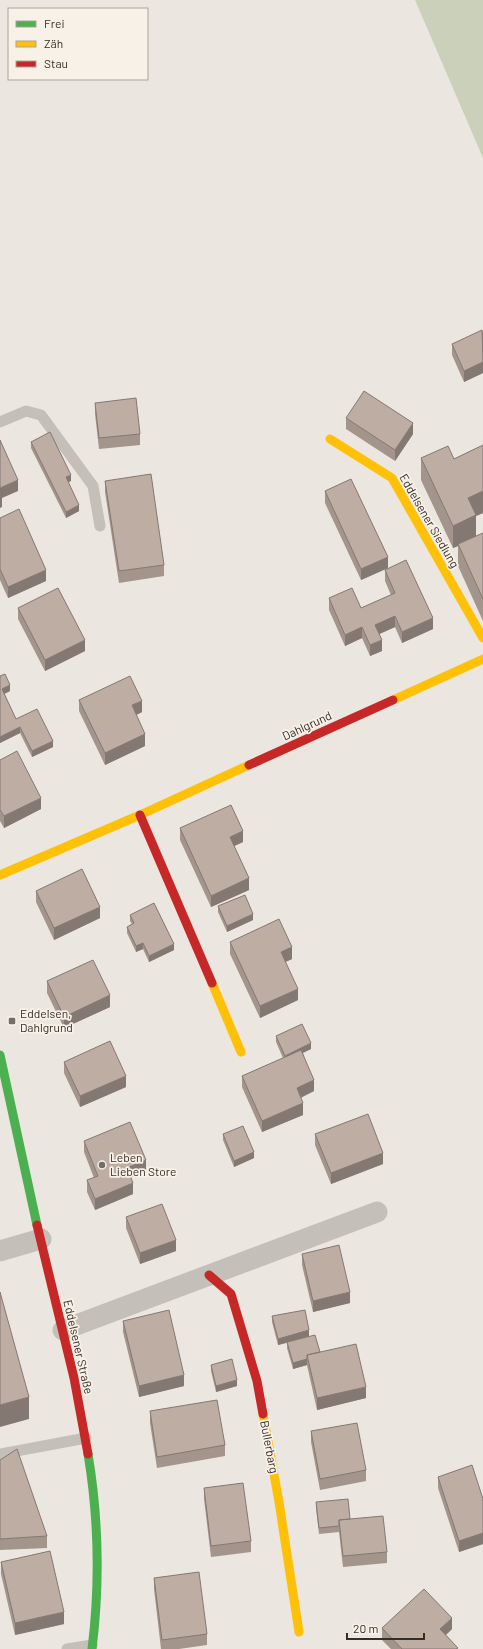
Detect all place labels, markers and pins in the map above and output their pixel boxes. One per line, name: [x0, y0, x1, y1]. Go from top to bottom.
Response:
place label: Eddelsen, Dahlgrund: [20, 1006, 73, 1034]
marker: Eddelsen, Dahlgrund: [7, 1016, 17, 1026]
place label: Leben Lieben Store: [110, 1150, 176, 1178]
marker: Leben Lieben Store: [97, 1160, 107, 1170]

